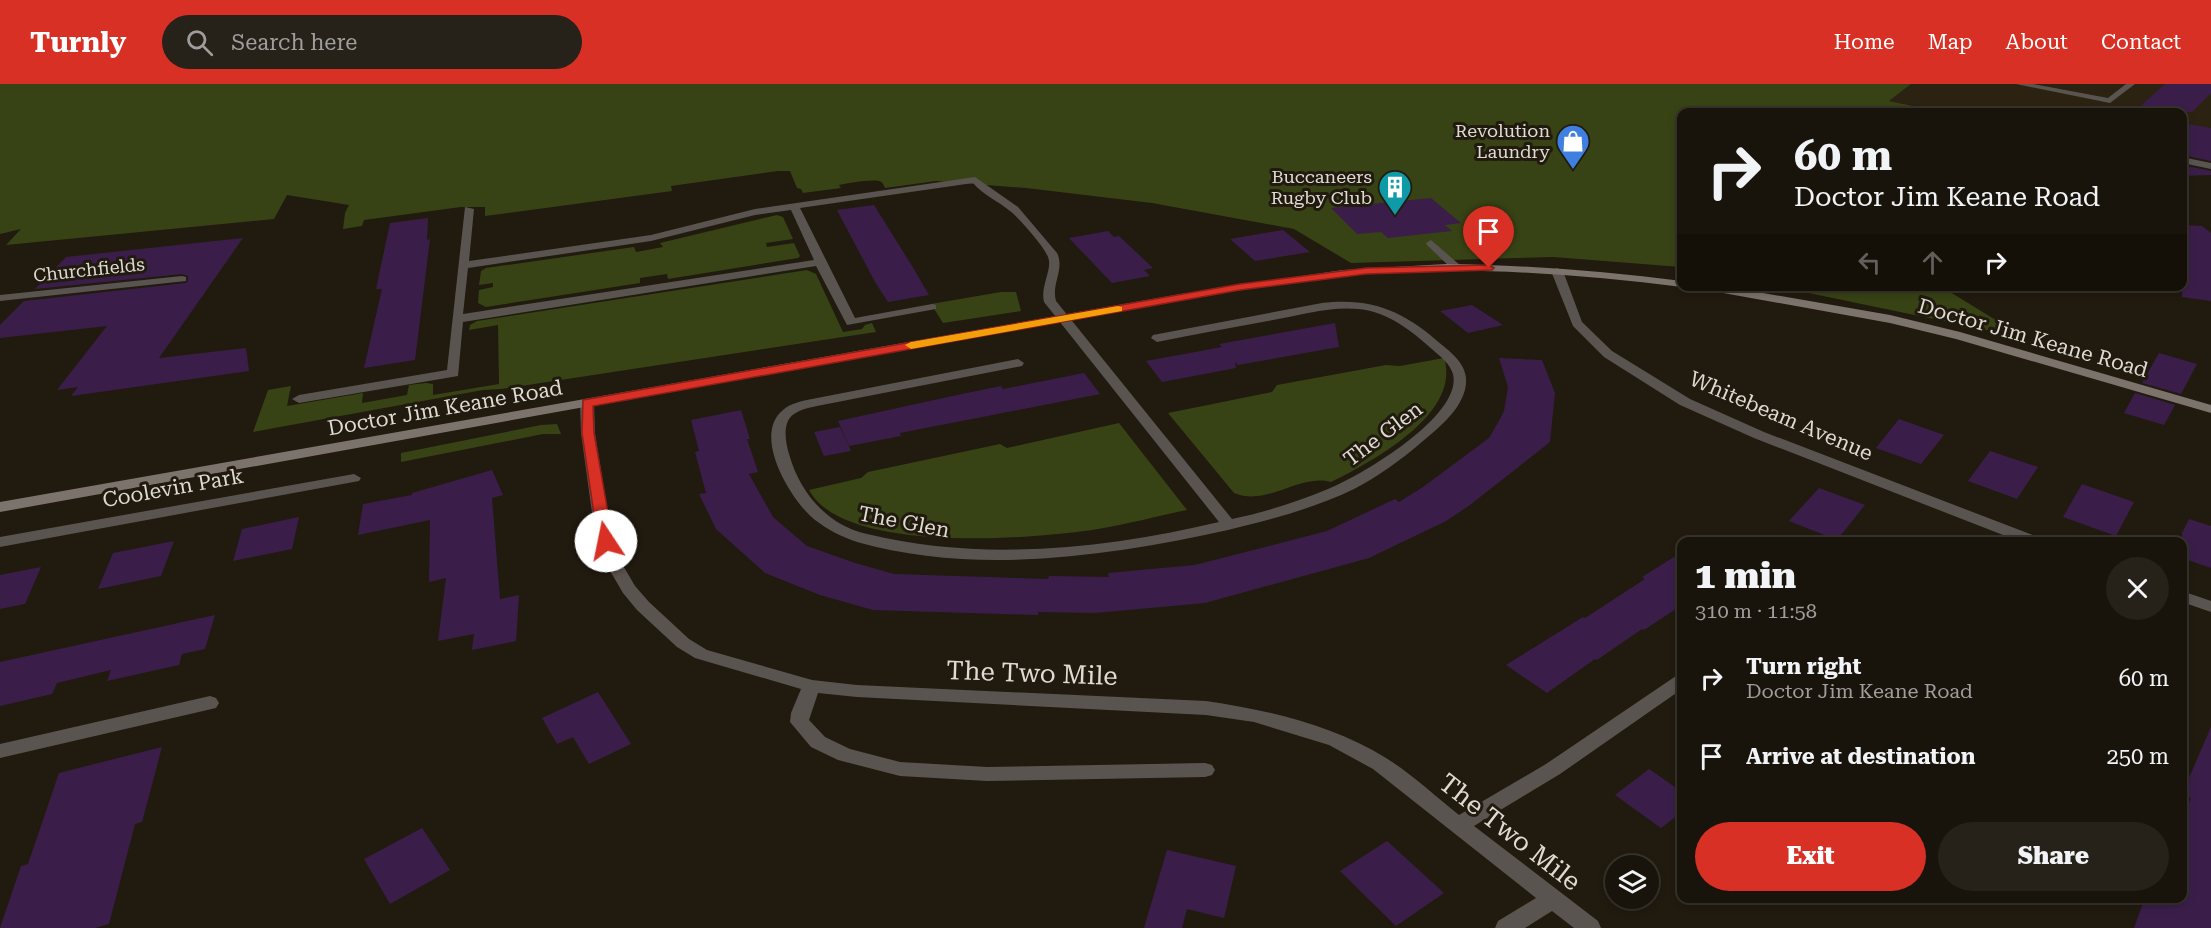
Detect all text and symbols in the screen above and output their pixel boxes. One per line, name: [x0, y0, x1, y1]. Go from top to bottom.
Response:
search box: [162, 15, 582, 69]
text: Turnly: [30, 26, 126, 59]
icon: search: [183, 26, 216, 59]
text: Search here: [231, 30, 357, 55]
text: Home: [1834, 30, 1895, 54]
text: Map: [1928, 30, 1973, 54]
text: About: [2006, 30, 2068, 54]
text: Contact: [2101, 30, 2181, 54]
place label: Revolution Laundry: [1455, 120, 1550, 162]
shop icon: Revolution Laundry: [1555, 123, 1591, 170]
text: 60 m: [1794, 131, 1892, 180]
icon: right: [1695, 132, 1773, 210]
place label: Buccaneers Rugby Club: [1271, 166, 1372, 208]
building icon: Buccaneers Rugby Club: [1377, 169, 1413, 216]
text: Doctor Jim Keane Road: [1794, 181, 2100, 213]
pin: [1463, 206, 1514, 268]
icon: arrive: [1472, 215, 1505, 248]
icon: left: [1853, 246, 1886, 279]
icon: ahead: [1916, 246, 1949, 279]
icon: right: [1979, 246, 2012, 279]
street label: Churchfields: [32, 253, 146, 286]
street label: Doctor Jim Keane Road: [1915, 294, 2151, 382]
street label: Whitebeam Avenue: [1686, 366, 1876, 466]
street label: Doctor Jim Keane Road: [326, 375, 565, 440]
street label: The Glen: [1339, 396, 1427, 471]
street label: Coolevin Park: [101, 464, 245, 512]
street label: The Glen: [856, 501, 952, 543]
position arrow: [574, 509, 638, 573]
text: 1 min: [1695, 555, 1796, 597]
button: close: [2106, 557, 2169, 620]
text: 310 m · 11:58: [1695, 599, 1817, 623]
text: Turn right: [1746, 654, 1861, 679]
street label: The Two Mile: [946, 655, 1118, 691]
icon: right: [1695, 662, 1728, 695]
text: 60 m: [2119, 666, 2169, 691]
text: Doctor Jim Keane Road: [1746, 679, 1973, 703]
icon: arrive: [1695, 740, 1728, 773]
text: Arrive at destination: [1746, 744, 1975, 769]
text: 250 m: [2106, 744, 2169, 769]
street label: The Two Mile: [1433, 767, 1587, 897]
button: Exit: [1695, 822, 1926, 891]
button: Share: [1938, 822, 2169, 891]
map controls: [1605, 855, 1659, 909]
button: layers: [1605, 855, 1659, 909]

